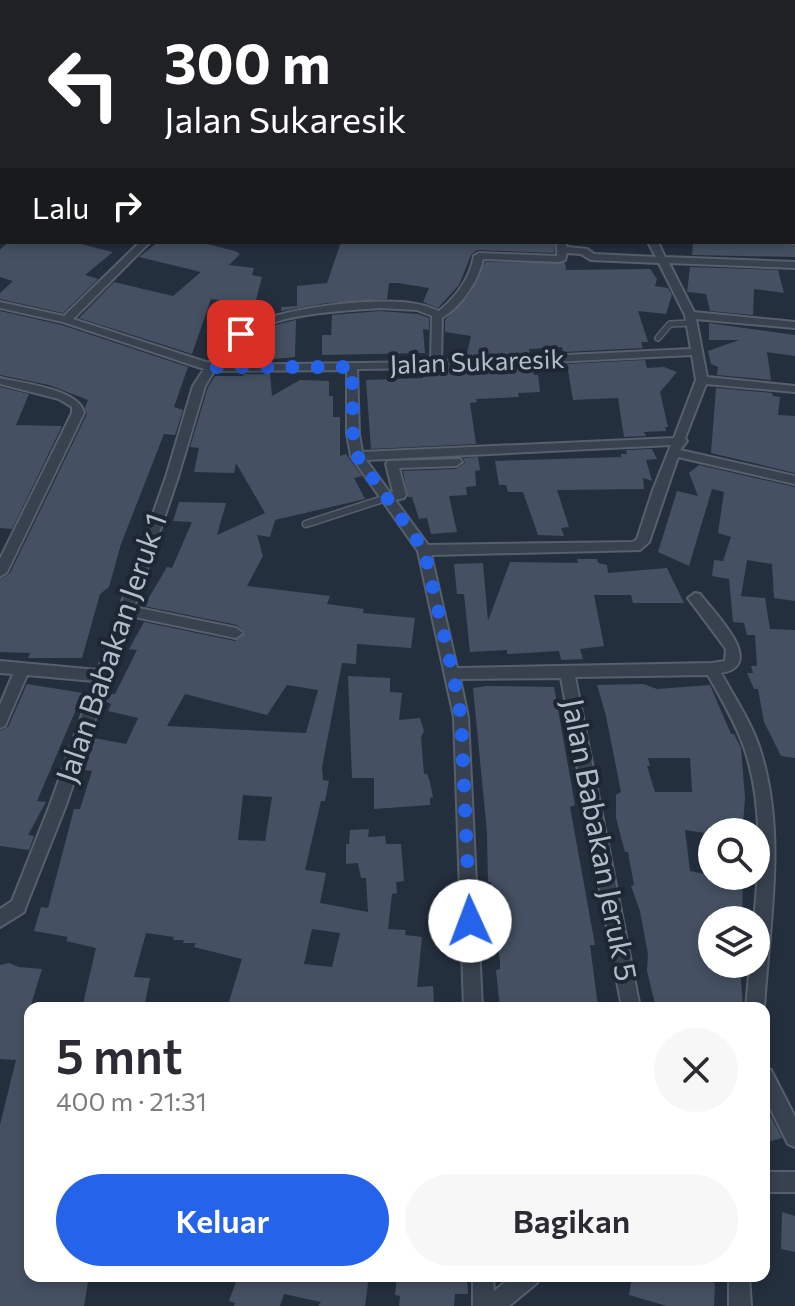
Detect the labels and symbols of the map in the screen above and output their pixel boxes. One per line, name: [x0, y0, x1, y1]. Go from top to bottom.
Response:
pin: [207, 300, 275, 368]
street label: Jalan Sukaresik: [389, 342, 565, 379]
street label: Jalan Babakan Jeruk 1: [46, 508, 173, 787]
street label: Jalan Babakan Jeruk 5: [556, 695, 647, 984]
position arrow: [428, 879, 512, 963]

